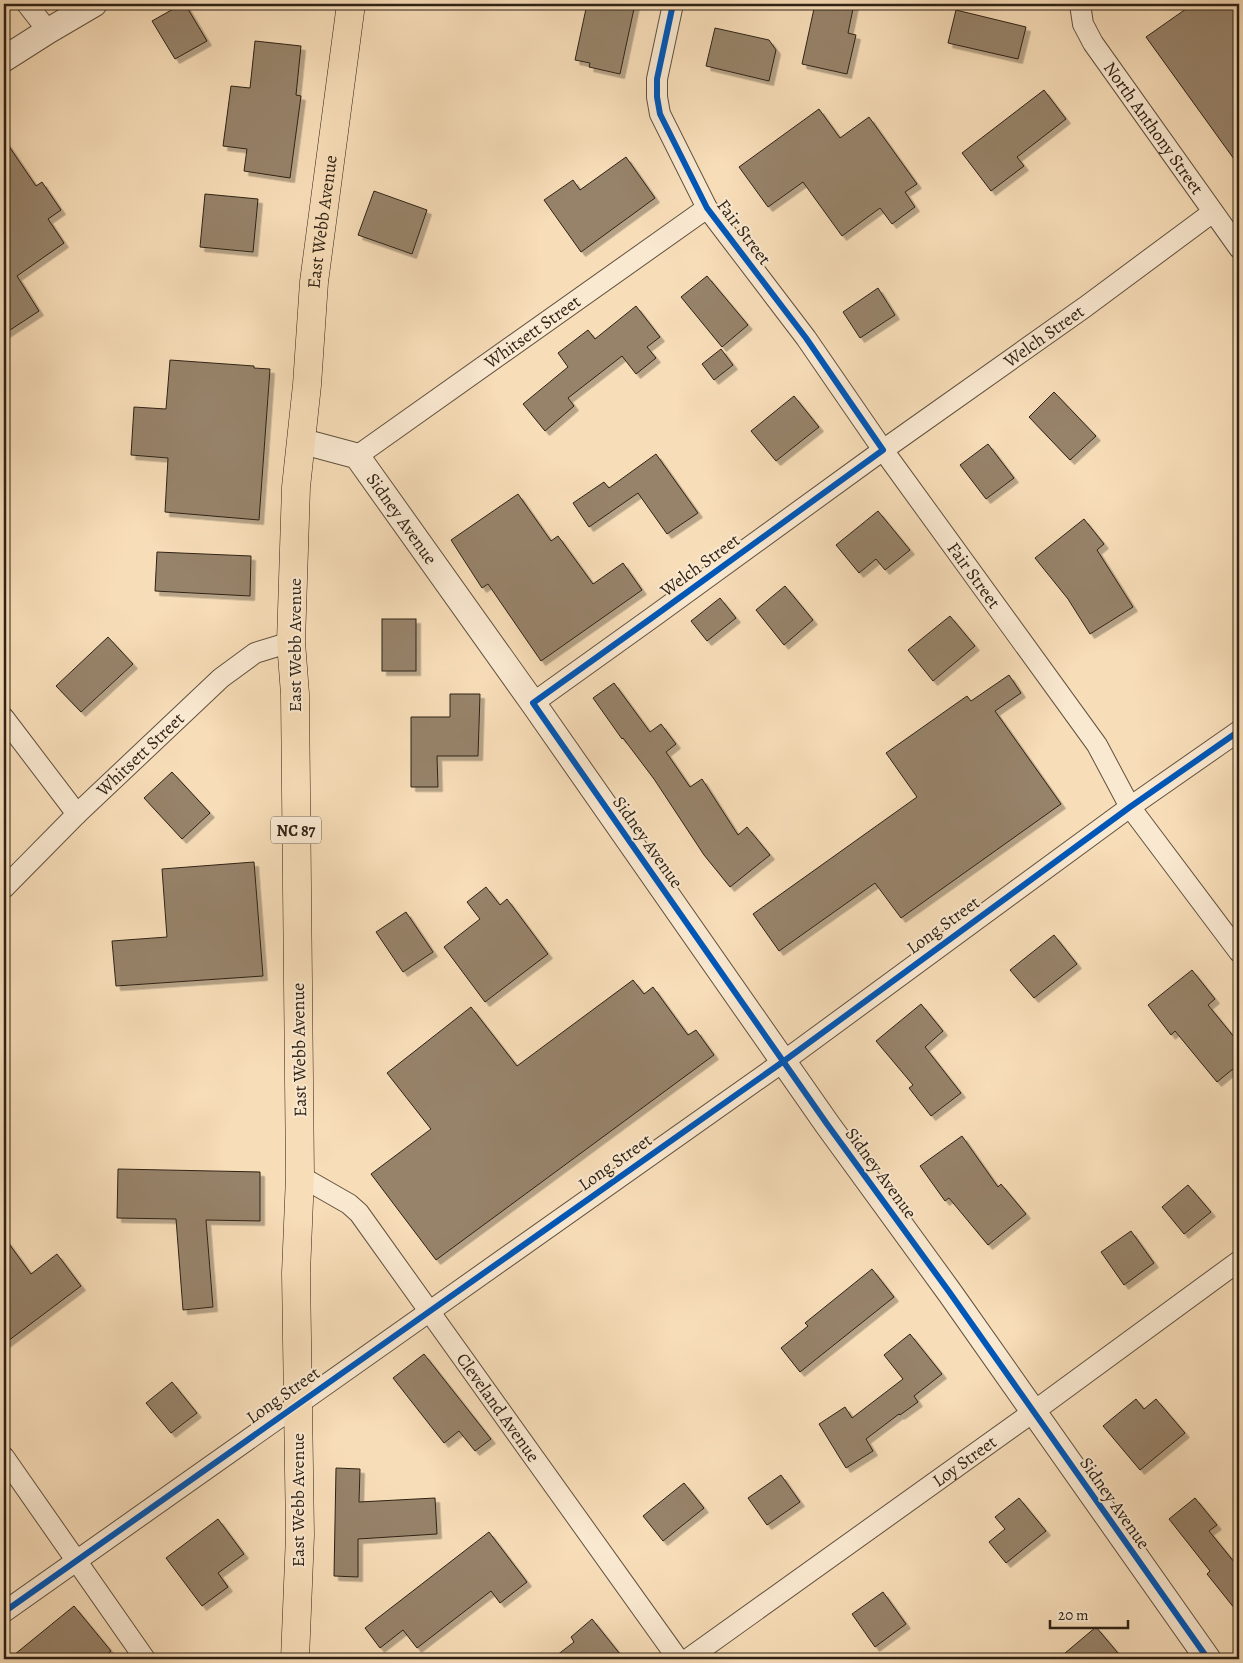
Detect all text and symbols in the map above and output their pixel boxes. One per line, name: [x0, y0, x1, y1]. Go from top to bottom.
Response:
street label: North Anthony Street: [1098, 57, 1209, 199]
street label: East Webb Avenue: [302, 154, 343, 289]
street label: Fair Street: [711, 194, 777, 270]
street label: Whitsett Street: [479, 289, 585, 375]
street label: Welch Street: [998, 299, 1089, 373]
street label: Sidney Avenue: [361, 468, 443, 569]
street label: Welch Street: [655, 528, 745, 603]
street label: Fair Street: [942, 537, 1006, 613]
street label: East Webb Avenue: [283, 578, 307, 712]
street label: Whitsett Street: [90, 707, 189, 802]
street label: Sidney Avenue: [607, 791, 689, 893]
road number: NC 87: [271, 816, 321, 844]
street label: Long Street: [902, 890, 984, 960]
street label: East Webb Avenue: [286, 983, 312, 1117]
street label: Sidney Avenue: [840, 1123, 922, 1223]
street label: Long Street: [573, 1128, 657, 1196]
street label: Cleveland Avenue: [451, 1348, 545, 1467]
street label: Long Street: [241, 1361, 325, 1429]
street label: Loy Street: [927, 1430, 1001, 1492]
street label: East Webb Avenue: [286, 1433, 310, 1567]
street label: Sidney Avenue: [1074, 1452, 1156, 1554]
scale bar: [1050, 1598, 1128, 1630]
text: 20 m: [1058, 1605, 1089, 1625]

